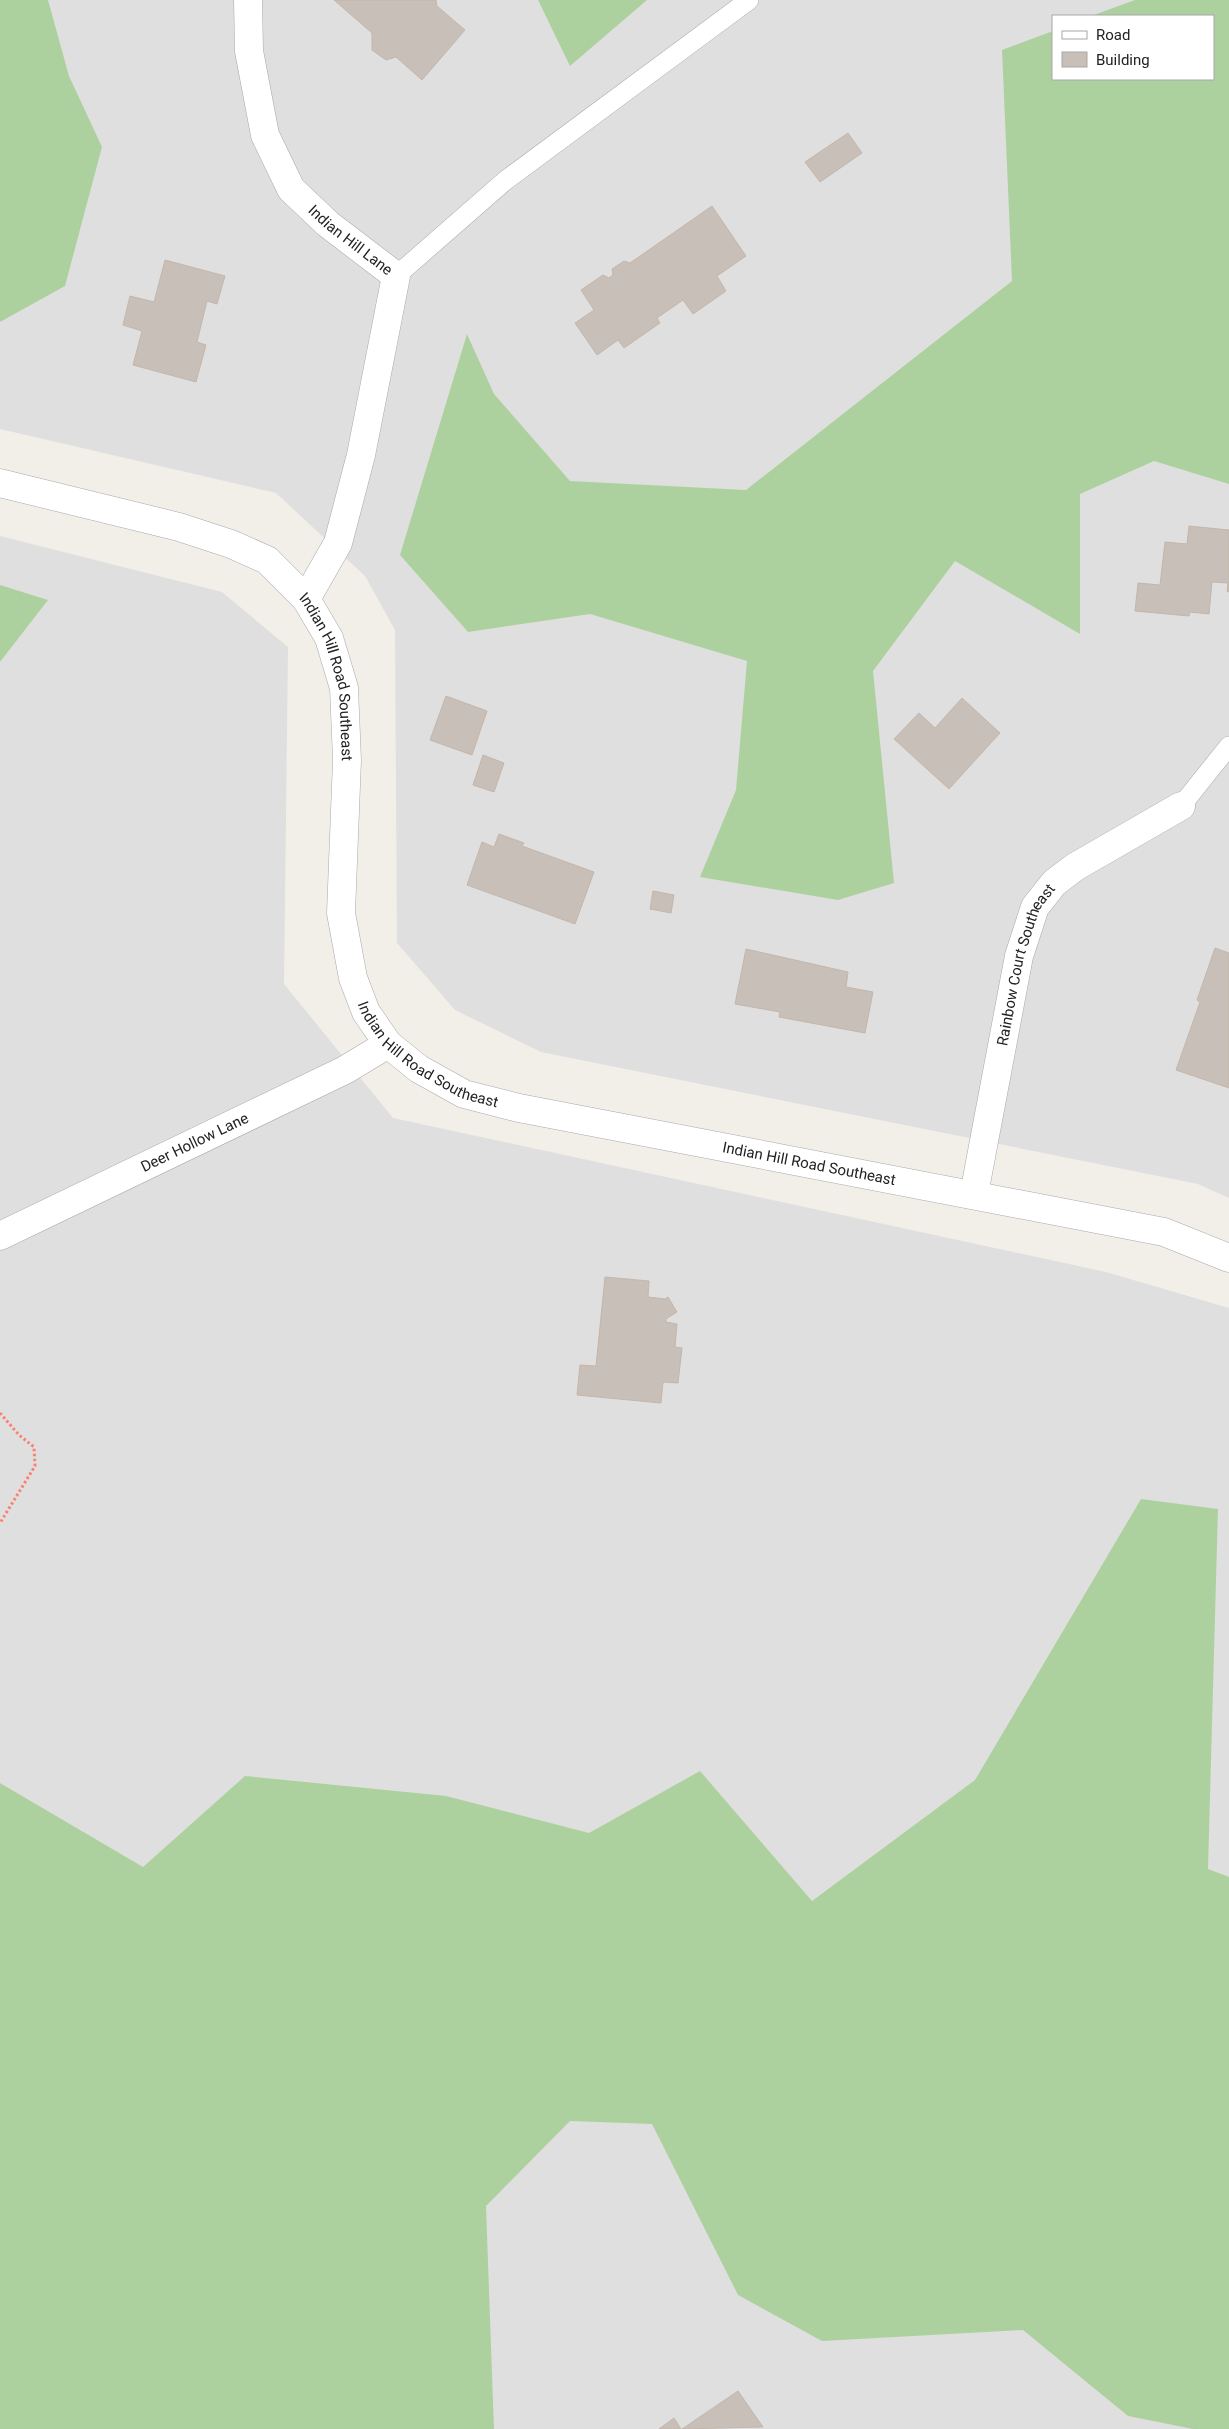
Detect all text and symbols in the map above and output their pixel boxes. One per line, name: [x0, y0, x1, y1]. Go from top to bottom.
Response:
legend: [1052, 15, 1214, 80]
text: Road: [1096, 26, 1130, 44]
text: Building: [1096, 51, 1150, 69]
street label: Indian Hill Lane: [305, 201, 396, 279]
street label: Indian Hill Road Southeast: [296, 589, 356, 761]
street label: Rainbow Court Southeast: [993, 880, 1059, 1047]
street label: Indian Hill Road Southeast: [354, 999, 500, 1111]
street label: Deer Hollow Lane: [138, 1109, 251, 1176]
street label: Indian Hill Road Southeast: [721, 1138, 897, 1189]

